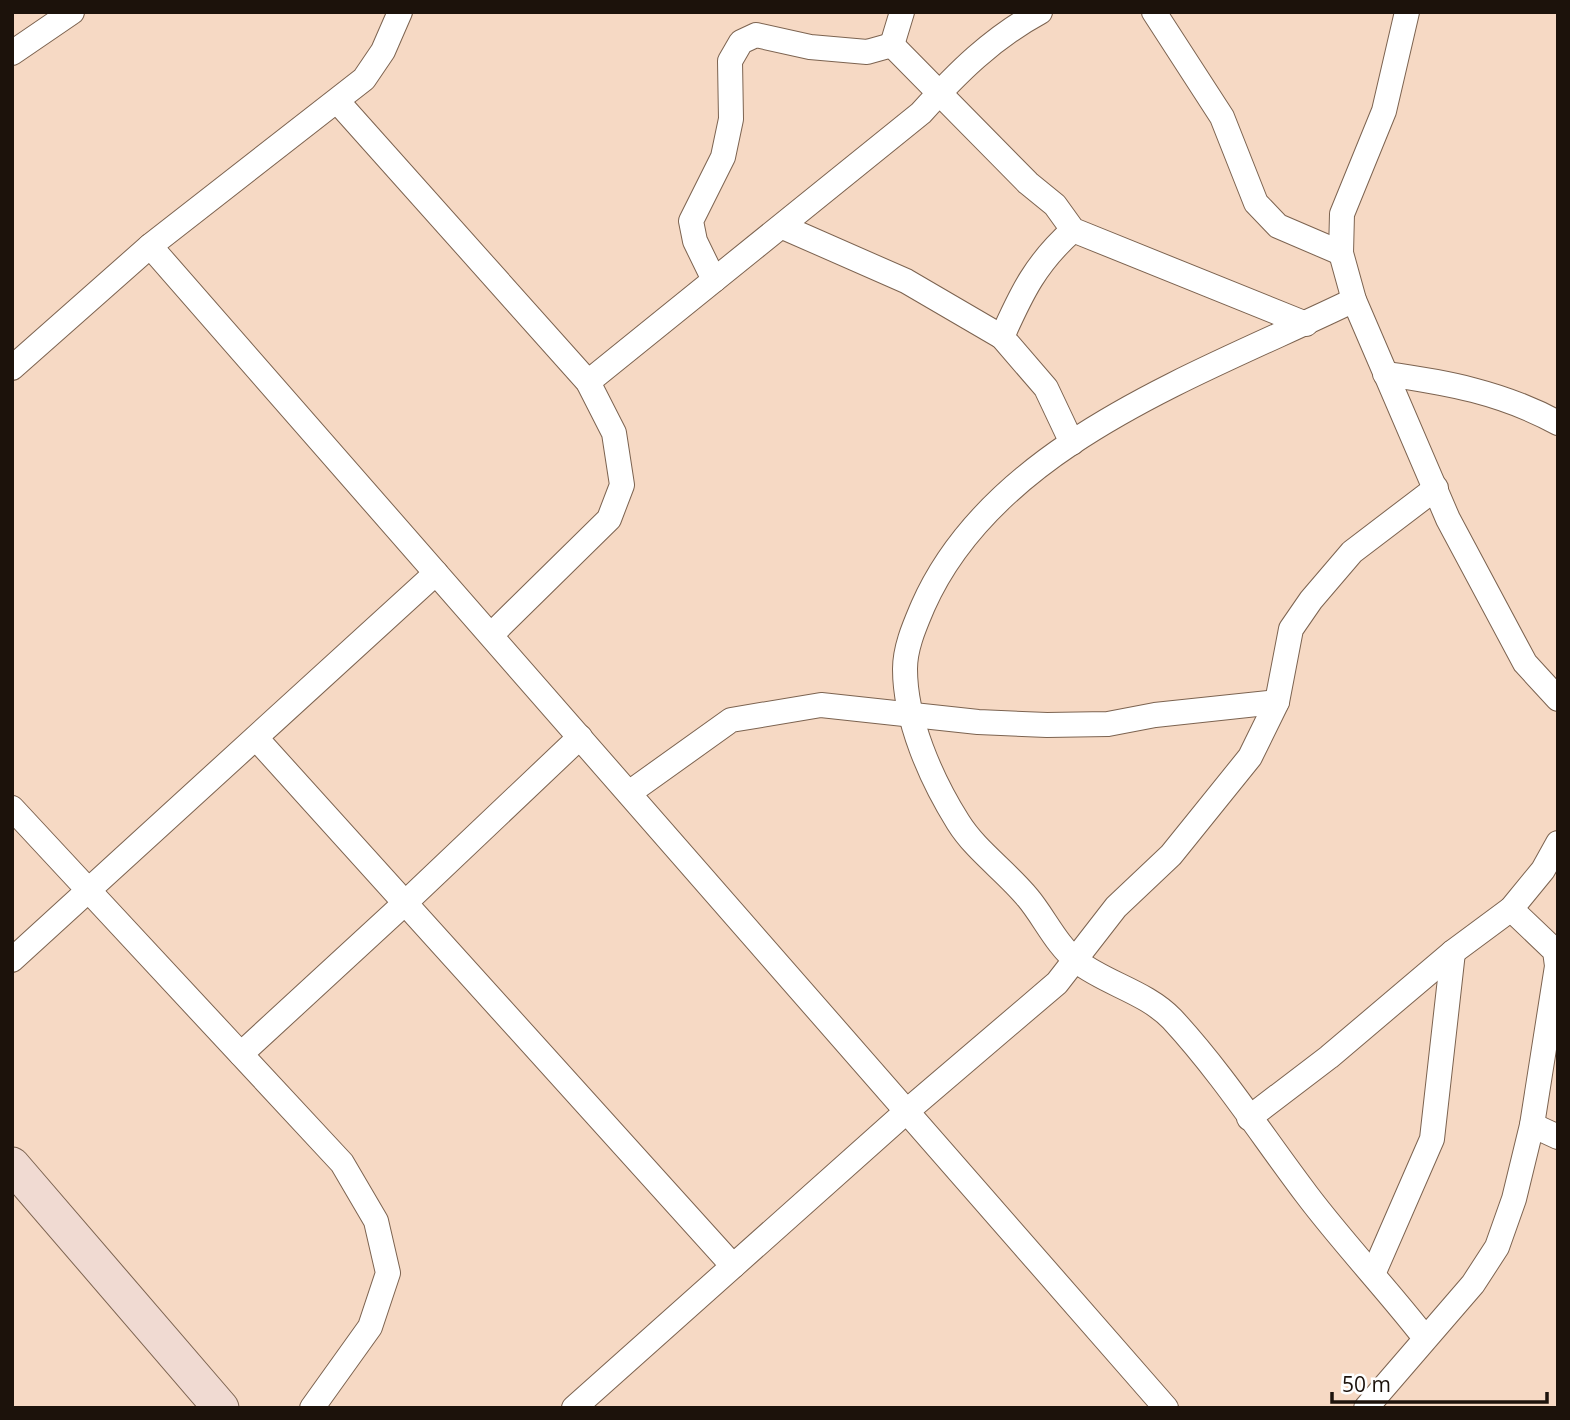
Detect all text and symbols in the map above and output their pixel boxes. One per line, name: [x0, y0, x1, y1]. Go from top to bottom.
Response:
scale bar: [1332, 1360, 1547, 1404]
text: 50 m: [1342, 1370, 1391, 1398]

